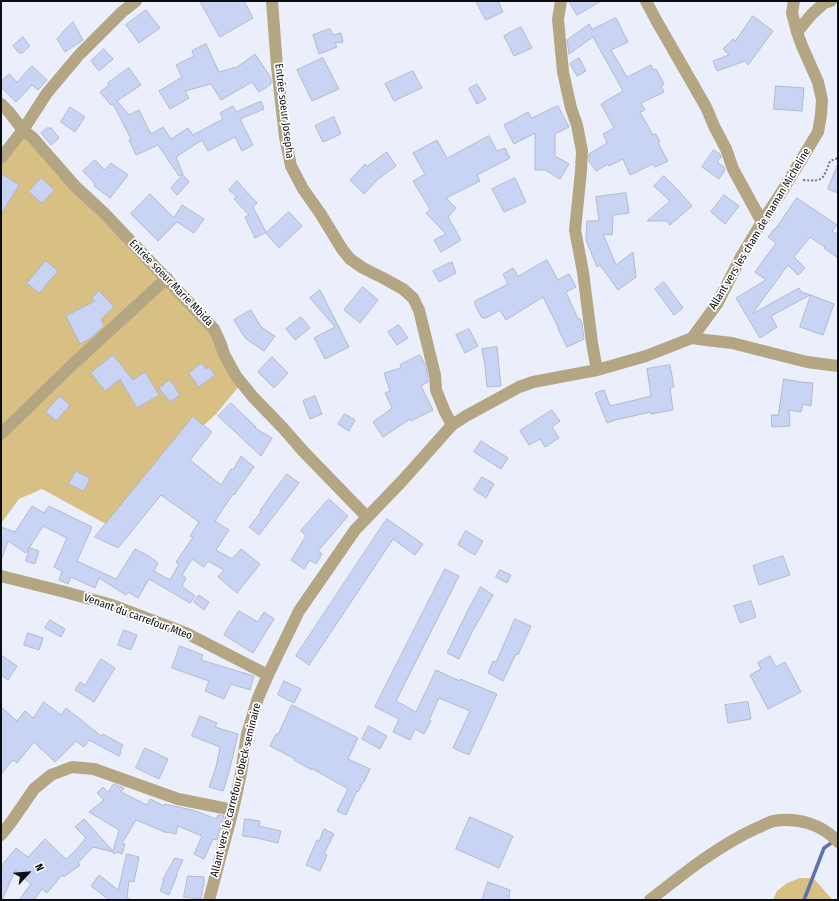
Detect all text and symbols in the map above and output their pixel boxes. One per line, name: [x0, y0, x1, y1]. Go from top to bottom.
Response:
street label: Entrée soeur Josepha: [272, 63, 296, 159]
street label: Allant vers les cham de maman Micheline: [706, 146, 814, 312]
street label: Entrée soeur Marie Mbida: [126, 237, 216, 329]
street label: Venant du carrefour Mteo: [82, 591, 194, 643]
street label: Allant vers le carrefour obeck seminaire: [208, 702, 264, 878]
north arrow: [8, 853, 48, 893]
text: N: [32, 862, 47, 873]

